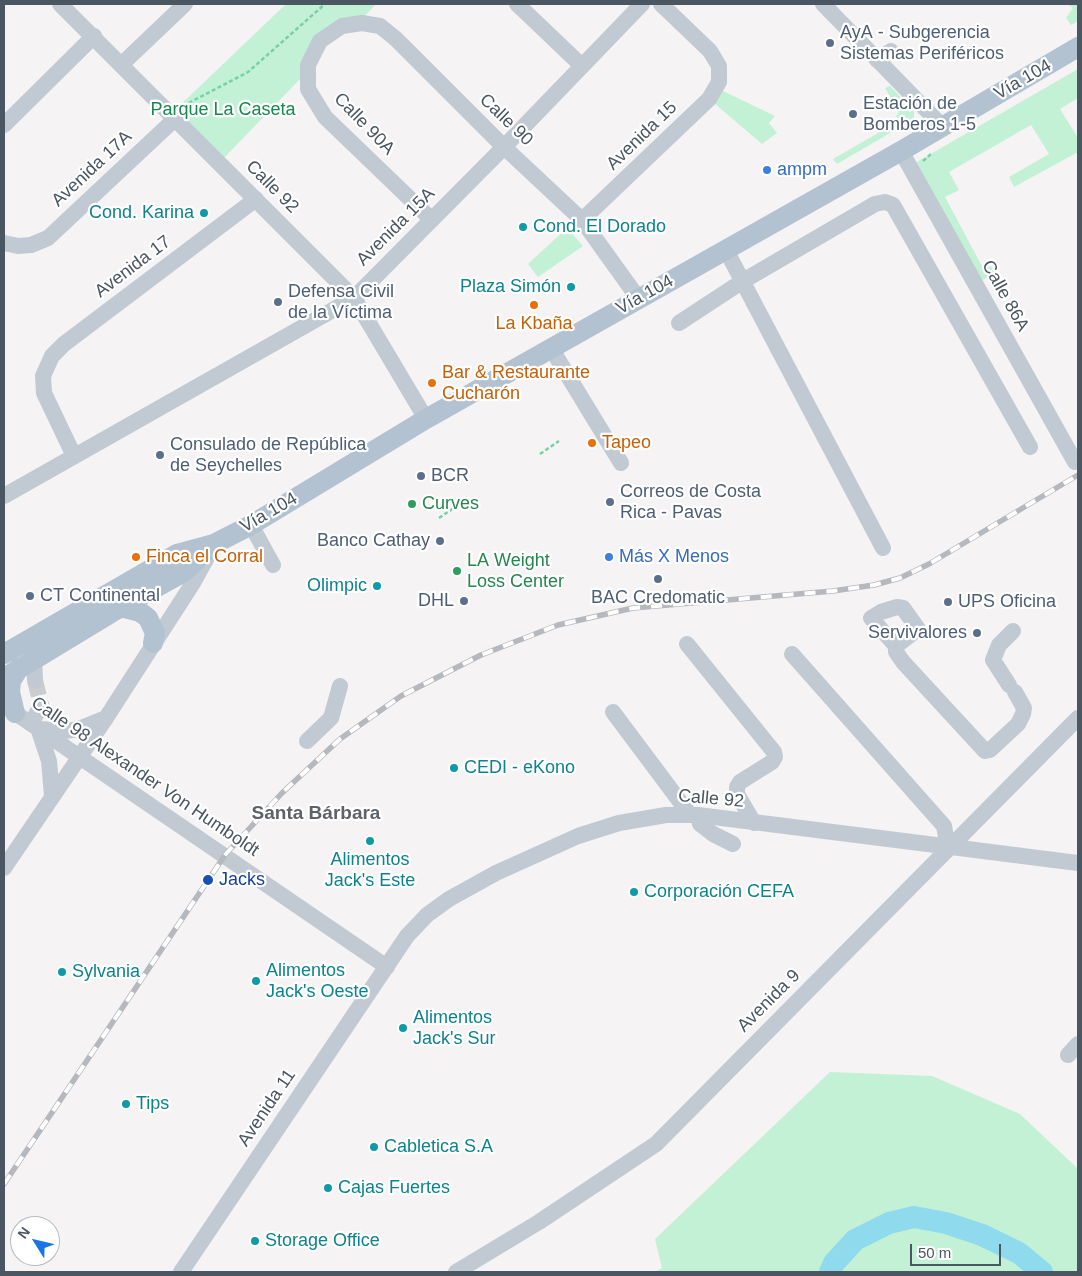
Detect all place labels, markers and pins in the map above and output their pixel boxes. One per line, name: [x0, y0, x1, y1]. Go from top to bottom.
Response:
place label: AyA - Subgerencia Sistemas Periféricos: [840, 22, 1004, 64]
marker: AyA - Subgerencia Sistemas Periféricos: [824, 37, 836, 49]
place label: Estación de Bomberos 1-5: [863, 93, 976, 136]
marker: Estación de Bomberos 1-5: [847, 108, 859, 120]
place label: ampm: [777, 159, 827, 181]
marker: ampm: [761, 164, 773, 176]
place label: Cond. Karina: [89, 202, 194, 224]
marker: Cond. Karina: [198, 207, 210, 219]
place label: Cond. El Dorado: [533, 216, 666, 238]
marker: Cond. El Dorado: [517, 221, 529, 233]
place label: Plaza Simón: [460, 276, 561, 298]
place label: Defensa Civil de la Víctima: [288, 281, 394, 324]
marker: Plaza Simón: [565, 281, 577, 293]
marker: Defensa Civil de la Víctima: [272, 296, 284, 308]
marker: La Kbaña: [528, 299, 540, 311]
place label: La Kbaña: [495, 313, 573, 335]
place label: Bar & Restaurante Cucharón: [442, 362, 590, 404]
marker: Bar & Restaurante Cucharón: [426, 377, 438, 389]
place label: Tapeo: [602, 432, 651, 454]
place label: Consulado de República de Seychelles: [170, 434, 366, 476]
marker: Tapeo: [586, 437, 598, 449]
marker: Consulado de República de Seychelles: [154, 449, 166, 461]
place label: BCR: [431, 465, 469, 487]
marker: BCR: [415, 470, 427, 482]
place label: Correos de Costa Rica - Pavas: [620, 481, 761, 524]
place label: Curves: [422, 493, 479, 515]
marker: Correos de Costa Rica - Pavas: [604, 496, 616, 508]
marker: Curves: [406, 498, 418, 510]
place label: Banco Cathay: [317, 530, 430, 552]
marker: Banco Cathay: [434, 535, 446, 547]
place label: Finca el Corral: [146, 546, 263, 568]
place label: Más X Menos: [619, 546, 729, 568]
place label: LA Weight Loss Center: [467, 550, 564, 592]
marker: Finca el Corral: [130, 551, 142, 563]
marker: Más X Menos: [603, 551, 615, 563]
marker: LA Weight Loss Center: [451, 565, 463, 577]
marker: BAC Credomatic: [652, 573, 664, 585]
place label: Olimpic: [307, 575, 367, 597]
marker: Olimpic: [371, 580, 383, 592]
place label: CT Continental: [40, 585, 160, 607]
place label: BAC Credomatic: [591, 587, 725, 609]
marker: CT Continental: [24, 590, 36, 602]
place label: DHL: [418, 590, 454, 612]
place label: UPS Oficina: [958, 591, 1056, 613]
marker: DHL: [458, 595, 470, 607]
marker: UPS Oficina: [942, 596, 954, 608]
place label: Servivalores: [868, 622, 967, 644]
marker: Servivalores: [971, 627, 983, 639]
place label: CEDI - eKono: [464, 757, 575, 779]
marker: CEDI - eKono: [448, 762, 460, 774]
marker: Alimentos Jack's Este: [364, 835, 376, 847]
place label: Alimentos Jack's Este: [325, 849, 415, 892]
place label: Jacks: [219, 869, 265, 891]
marker: Jacks: [201, 873, 215, 887]
place label: Corporación CEFA: [644, 881, 794, 903]
marker: Corporación CEFA: [628, 886, 640, 898]
place label: Alimentos Jack's Oeste: [266, 960, 368, 1002]
place label: Sylvania: [72, 961, 140, 983]
marker: Sylvania: [56, 966, 68, 978]
marker: Alimentos Jack's Oeste: [250, 975, 262, 987]
place label: Alimentos Jack's Sur: [413, 1007, 495, 1050]
marker: Alimentos Jack's Sur: [397, 1022, 409, 1034]
place label: Tips: [136, 1093, 169, 1115]
marker: Tips: [120, 1098, 132, 1110]
place label: Cabletica S.A: [384, 1136, 493, 1158]
marker: Cabletica S.A: [368, 1141, 380, 1153]
place label: Cajas Fuertes: [338, 1177, 450, 1199]
marker: Cajas Fuertes: [322, 1182, 334, 1194]
place label: Storage Office: [265, 1230, 380, 1252]
marker: Storage Office: [249, 1235, 261, 1247]

